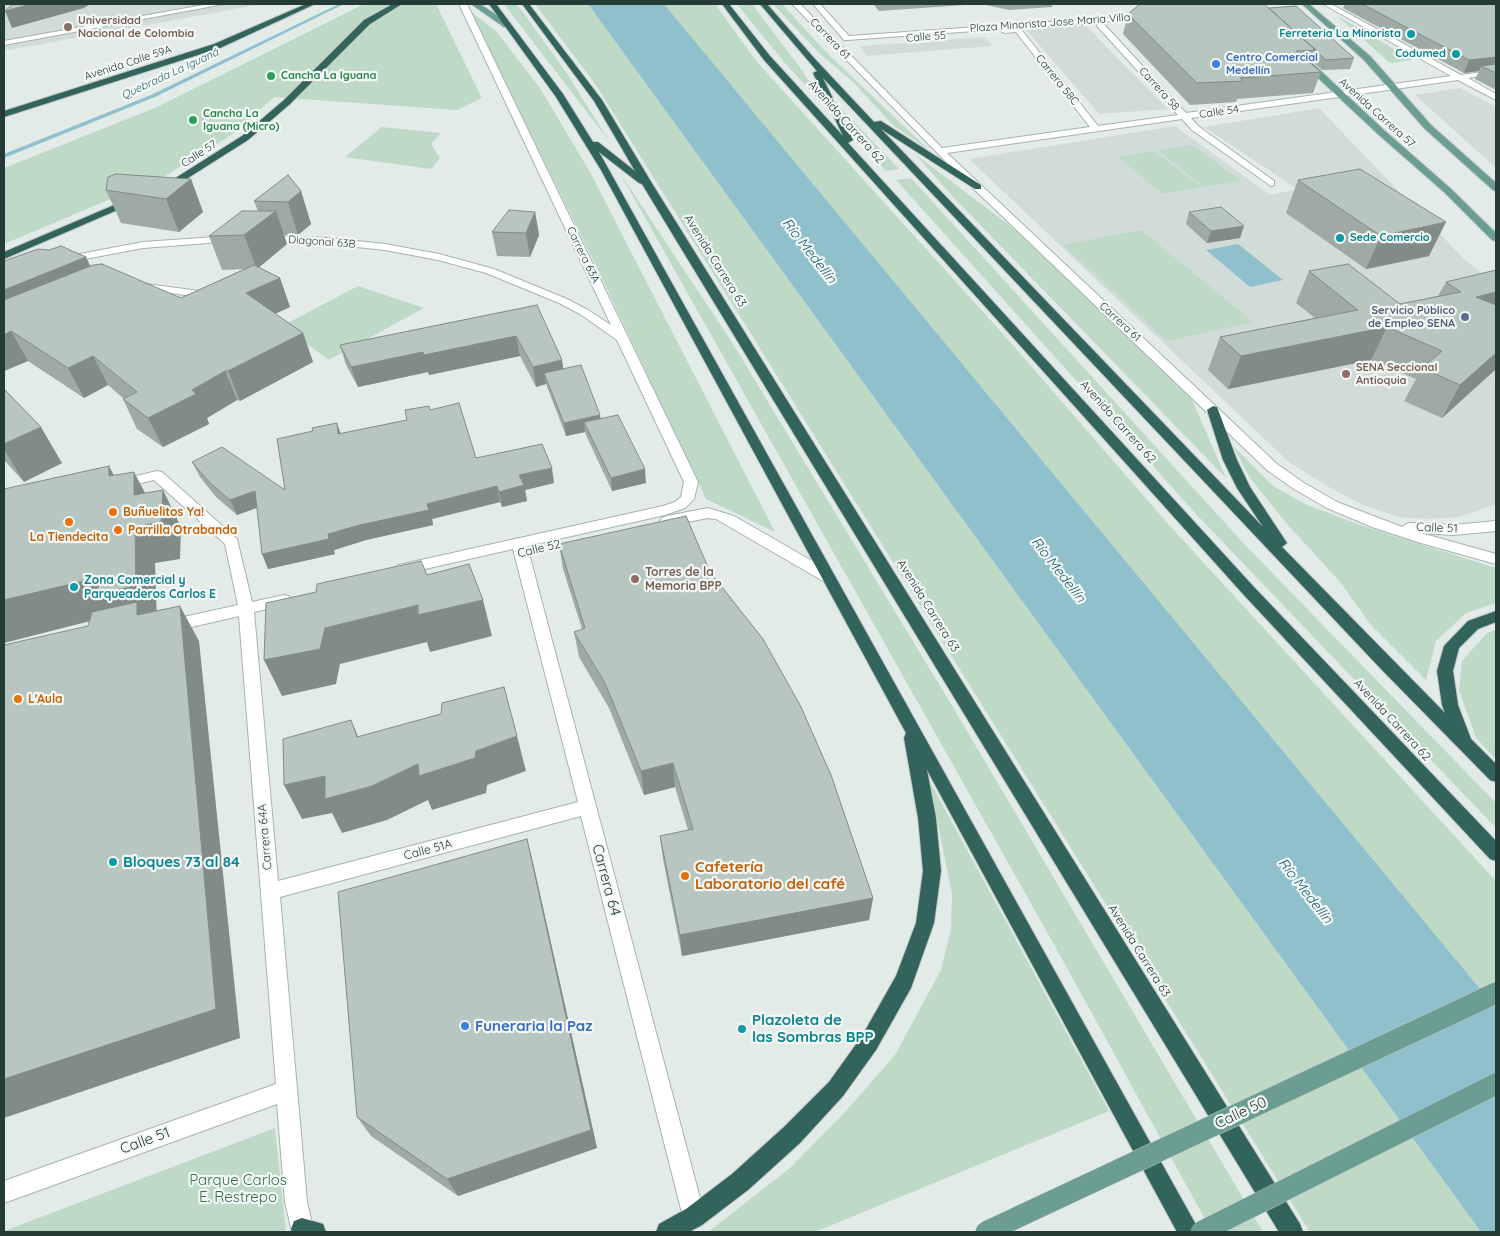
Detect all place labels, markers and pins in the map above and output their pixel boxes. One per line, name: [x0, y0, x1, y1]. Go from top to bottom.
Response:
place label: Universidad Nacional de Colombia: [78, 14, 194, 40]
marker: Universidad Nacional de Colombia: [62, 21, 74, 33]
place label: Ferreteria La Minorista: [1279, 27, 1401, 41]
marker: Ferreteria La Minorista: [1405, 28, 1417, 40]
place label: Codumed: [1395, 47, 1446, 61]
marker: Codumed: [1450, 48, 1462, 60]
place label: Centro Comercial Medellín: [1226, 51, 1318, 77]
marker: Centro Comercial Medellín: [1210, 58, 1222, 70]
place label: Cancha La Iguana: [281, 69, 376, 83]
marker: Cancha La Iguana: [265, 70, 277, 82]
place label: Cancha La Iguana (Micro): [203, 107, 279, 133]
marker: Cancha La Iguana (Micro): [187, 114, 199, 126]
place label: Sede Comercio: [1350, 231, 1430, 245]
marker: Sede Comercio: [1334, 232, 1346, 244]
place label: Servicio Público de Empleo SENA: [1368, 304, 1455, 330]
marker: Servicio Público de Empleo SENA: [1459, 311, 1471, 323]
place label: SENA Seccional Antioquia: [1356, 361, 1437, 387]
marker: SENA Seccional Antioquia: [1340, 368, 1352, 380]
place label: Buñuelitos Ya!: [123, 505, 204, 519]
marker: Buñuelitos Ya!: [107, 506, 119, 518]
marker: La Tiendecita: [63, 516, 75, 528]
place label: Parrilla Otrabanda: [128, 523, 237, 537]
marker: Parrilla Otrabanda: [112, 524, 124, 536]
place label: La Tiendecita: [30, 530, 108, 544]
place label: Torres de la Memoria BPP: [645, 565, 722, 593]
place label: Zona Comercial y Parqueaderos Carlos E: [84, 573, 216, 601]
marker: Torres de la Memoria BPP: [629, 573, 641, 585]
marker: Zona Comercial y Parqueaderos Carlos E: [68, 581, 80, 593]
place label: L'Aula: [28, 692, 63, 706]
marker: L'Aula: [12, 693, 24, 705]
place label: Bloques 73 al 84: [123, 853, 240, 871]
marker: Bloques 73 al 84: [107, 856, 119, 868]
place label: Cafetería Laboratorio del café: [695, 858, 845, 893]
marker: Cafetería Laboratorio del café: [679, 870, 691, 882]
place label: Plazoleta de las Sombras BPP: [752, 1011, 874, 1046]
place label: Funeraria la Paz: [475, 1017, 593, 1035]
marker: Funeraria la Paz: [459, 1020, 471, 1032]
marker: Plazoleta de las Sombras BPP: [736, 1023, 748, 1035]

